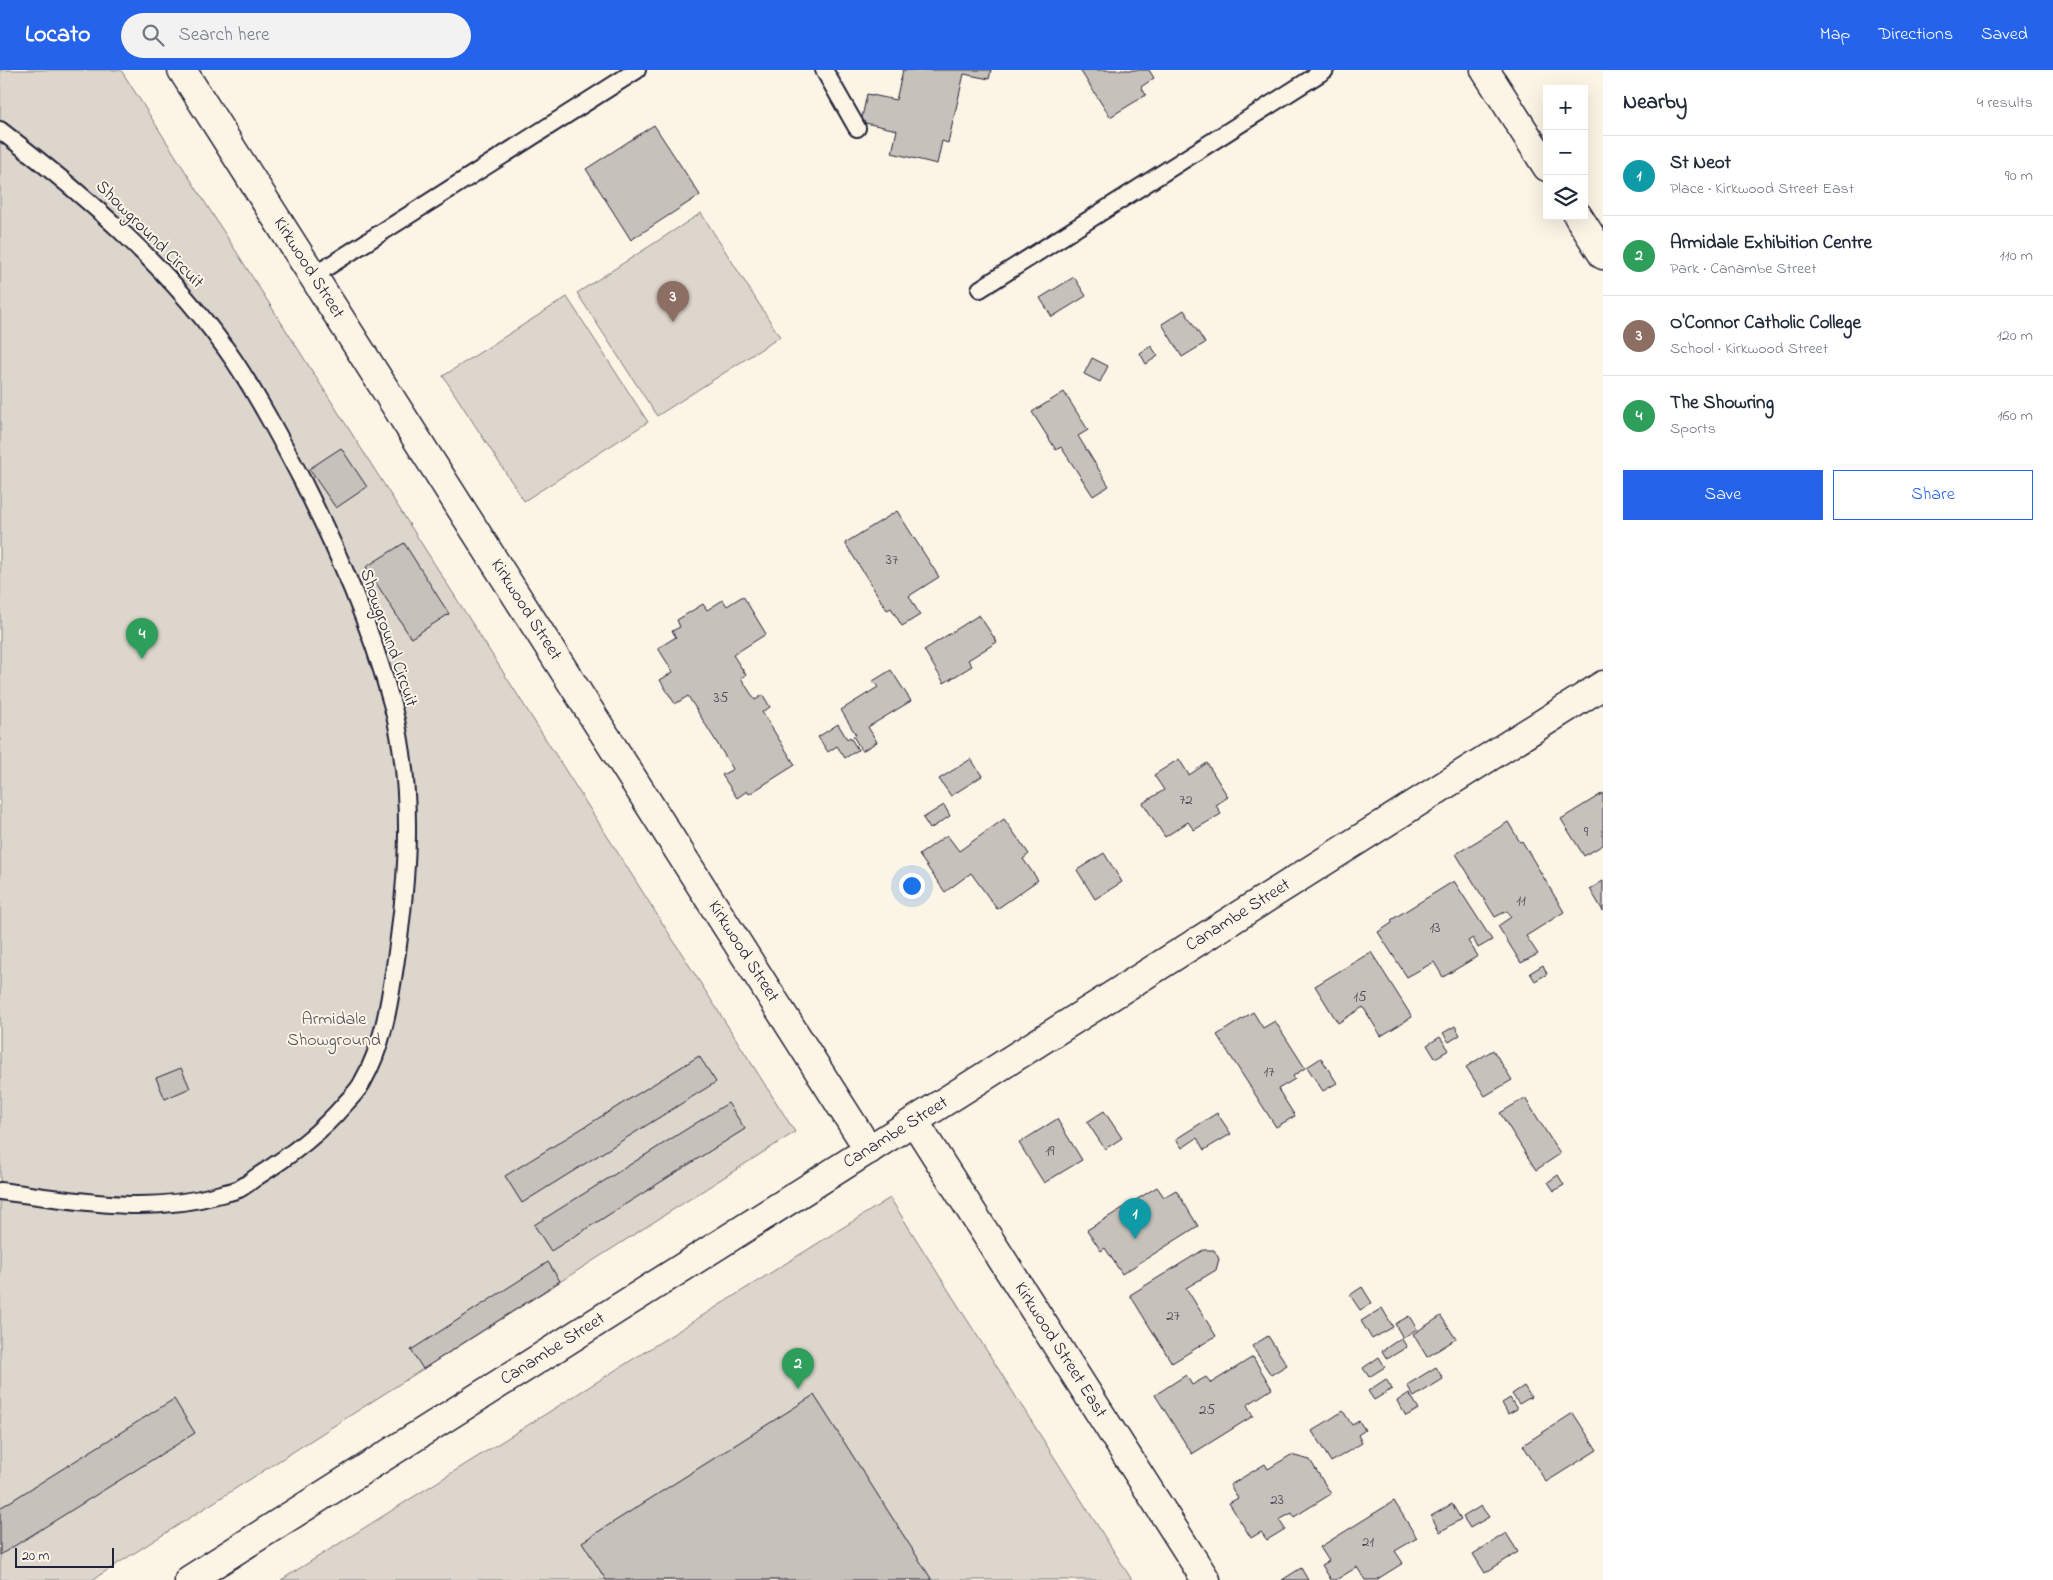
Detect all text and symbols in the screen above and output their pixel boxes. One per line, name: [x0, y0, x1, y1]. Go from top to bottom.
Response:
search box: [121, 13, 471, 58]
text: Locato: [25, 18, 91, 53]
icon: search: [139, 21, 167, 49]
text: Search here: [179, 22, 270, 49]
text: Map: [1820, 22, 1850, 48]
text: Directions: [1878, 22, 1953, 48]
text: Saved: [1981, 22, 2028, 48]
map controls: [1543, 85, 1588, 220]
button: +: [1543, 85, 1588, 130]
text: Nearby: [1623, 88, 1687, 118]
text: 4 results: [1977, 91, 2033, 115]
button: −: [1543, 130, 1588, 175]
text: St Neot: [1670, 150, 1731, 177]
text: 1: [1636, 164, 1642, 188]
text: 90 m: [2005, 164, 2033, 188]
street label: Showground Circuit: [88, 175, 209, 296]
button: layers: [1543, 175, 1588, 220]
text: Place · Kirkwood Street East: [1670, 177, 1854, 201]
street label: Kirkwood Street: [266, 212, 350, 324]
text: Armidale Exhibition Centre: [1670, 230, 1872, 257]
text: 2: [1635, 244, 1643, 268]
text: 110 m: [1999, 244, 2033, 268]
text: Park · Canambe Street: [1670, 257, 1817, 281]
pin: 3: [657, 281, 689, 322]
text: O'Connor Catholic College: [1670, 310, 1861, 337]
text: 3: [1636, 324, 1642, 348]
text: 120 m: [1997, 324, 2033, 348]
text: School · Kirkwood Street: [1670, 337, 1828, 361]
text: The Showring: [1670, 390, 1774, 417]
text: 4: [1636, 404, 1642, 428]
text: 160 m: [1998, 404, 2033, 428]
text: Sports: [1670, 417, 1716, 441]
button: Save: [1623, 470, 1823, 520]
button: Share: [1833, 470, 2033, 520]
house number: 37: [886, 549, 898, 571]
street label: Kirkwood Street: [483, 554, 568, 666]
street label: Showground Circuit: [351, 566, 424, 711]
pin: 4: [126, 618, 158, 659]
house number: 35: [714, 687, 729, 709]
house number: 72: [1179, 789, 1193, 811]
house number: 9: [1584, 821, 1589, 843]
your location: [899, 873, 925, 899]
street label: Canambe Street: [1181, 873, 1296, 959]
house number: 11: [1516, 890, 1526, 912]
street label: Kirkwood Street: [701, 896, 785, 1008]
house number: 13: [1430, 917, 1440, 939]
house number: 15: [1353, 986, 1367, 1008]
park label: Armidale Showground: [287, 1007, 381, 1055]
house number: 17: [1264, 1061, 1274, 1083]
street label: Canambe Street: [838, 1090, 954, 1176]
house number: 19: [1045, 1140, 1055, 1162]
pin: 1: [1119, 1198, 1151, 1239]
street label: Kirkwood Street East: [1007, 1278, 1113, 1423]
house number: 27: [1166, 1305, 1180, 1327]
street label: Canambe Street: [496, 1306, 611, 1392]
pin: 2: [782, 1348, 814, 1389]
house number: 25: [1199, 1399, 1215, 1421]
house number: 23: [1270, 1489, 1284, 1511]
house number: 21: [1362, 1531, 1374, 1553]
scale bar: [15, 1545, 114, 1568]
text: 20 m: [22, 1546, 49, 1567]

